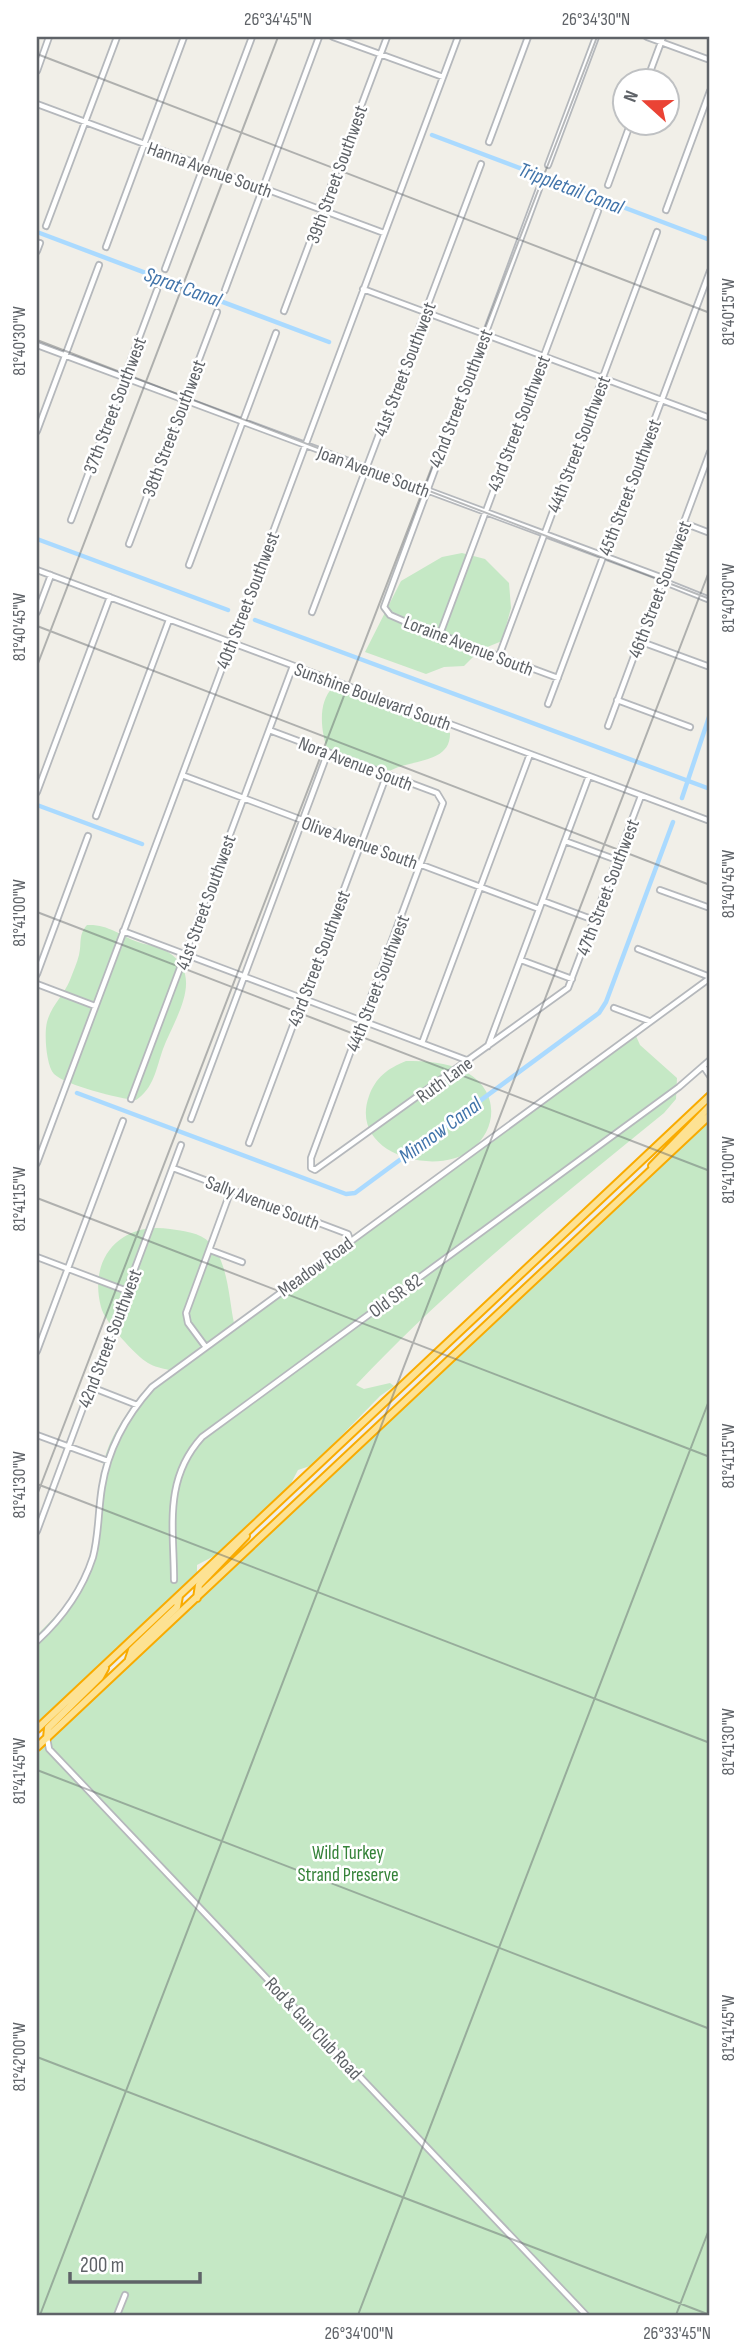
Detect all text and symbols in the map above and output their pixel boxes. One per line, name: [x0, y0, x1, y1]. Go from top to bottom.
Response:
text: 26°34'45"N: [244, 9, 312, 30]
text: 26°34'30"N: [562, 9, 630, 30]
north arrow: [610, 66, 680, 136]
text: N: [619, 88, 644, 105]
street label: 39th Street Southwest: [302, 102, 373, 247]
street label: Hanna Avenue South: [144, 137, 275, 204]
water label: Trippletail Canal: [515, 157, 628, 220]
water label: Sprat Canal: [141, 262, 226, 313]
text: 81°40'15"W: [718, 278, 739, 346]
street label: 41st Street Southwest: [369, 299, 442, 440]
text: 81°40'30"W: [9, 306, 30, 376]
street label: 42nd Street Southwest: [424, 326, 499, 471]
street label: 37th Street Southwest: [79, 334, 152, 477]
street label: 43rd Street Southwest: [483, 352, 556, 495]
street label: 38th Street Southwest: [138, 357, 211, 500]
street label: 44th Street Southwest: [543, 373, 616, 516]
street label: 45th Street Southwest: [594, 416, 667, 559]
street label: Joan Avenue South: [313, 441, 433, 503]
street label: 46th Street Southwest: [624, 518, 697, 661]
street label: 40th Street Southwest: [212, 528, 285, 672]
text: 81°40'30"W: [718, 563, 739, 633]
text: 81°40'45"W: [9, 592, 30, 661]
street label: Loraine Avenue South: [400, 611, 536, 682]
street label: Sunshine Boulevard South: [291, 658, 454, 736]
street label: Nora Avenue South: [295, 732, 416, 797]
street label: Olive Avenue South: [298, 812, 421, 875]
street label: 47th Street Southwest: [572, 816, 645, 959]
street label: 41st Street Southwest: [171, 832, 242, 973]
text: 81°40'45"W: [718, 849, 739, 918]
text: 81°41'00"W: [9, 879, 30, 947]
street label: 43rd Street Southwest: [283, 887, 356, 1030]
street label: 44th Street Southwest: [342, 912, 415, 1055]
street label: Ruth Lane: [412, 1052, 477, 1108]
water label: Minnow Canal: [394, 1091, 488, 1169]
text: 81°41'00"W: [718, 1136, 739, 1204]
text: 81°41'15"W: [9, 1166, 30, 1232]
street label: Sally Avenue South: [202, 1171, 323, 1236]
street label: Meadow Road: [274, 1232, 358, 1302]
street label: 42nd Street Southwest: [73, 1266, 148, 1411]
street label: Old SR 82: [365, 1269, 427, 1323]
text: 81°41'15"W: [718, 1423, 739, 1489]
text: 81°41'30"W: [9, 1451, 30, 1519]
text: 81°41'30"W: [718, 1708, 739, 1776]
text: 81°41'45"W: [9, 1738, 30, 1804]
park label: Wild Turkey Strand Preserve: [297, 1842, 399, 1887]
street label: Rod & Gun Club Road: [260, 1973, 366, 2085]
text: 81°41'45"W: [718, 1995, 739, 2061]
text: 81°42'00"W: [9, 2022, 30, 2092]
scale bar: [70, 2240, 200, 2284]
text: 200 m: [80, 2253, 124, 2278]
text: 26°34'00"N: [324, 2323, 394, 2344]
text: 26°33'45"N: [643, 2323, 711, 2344]

